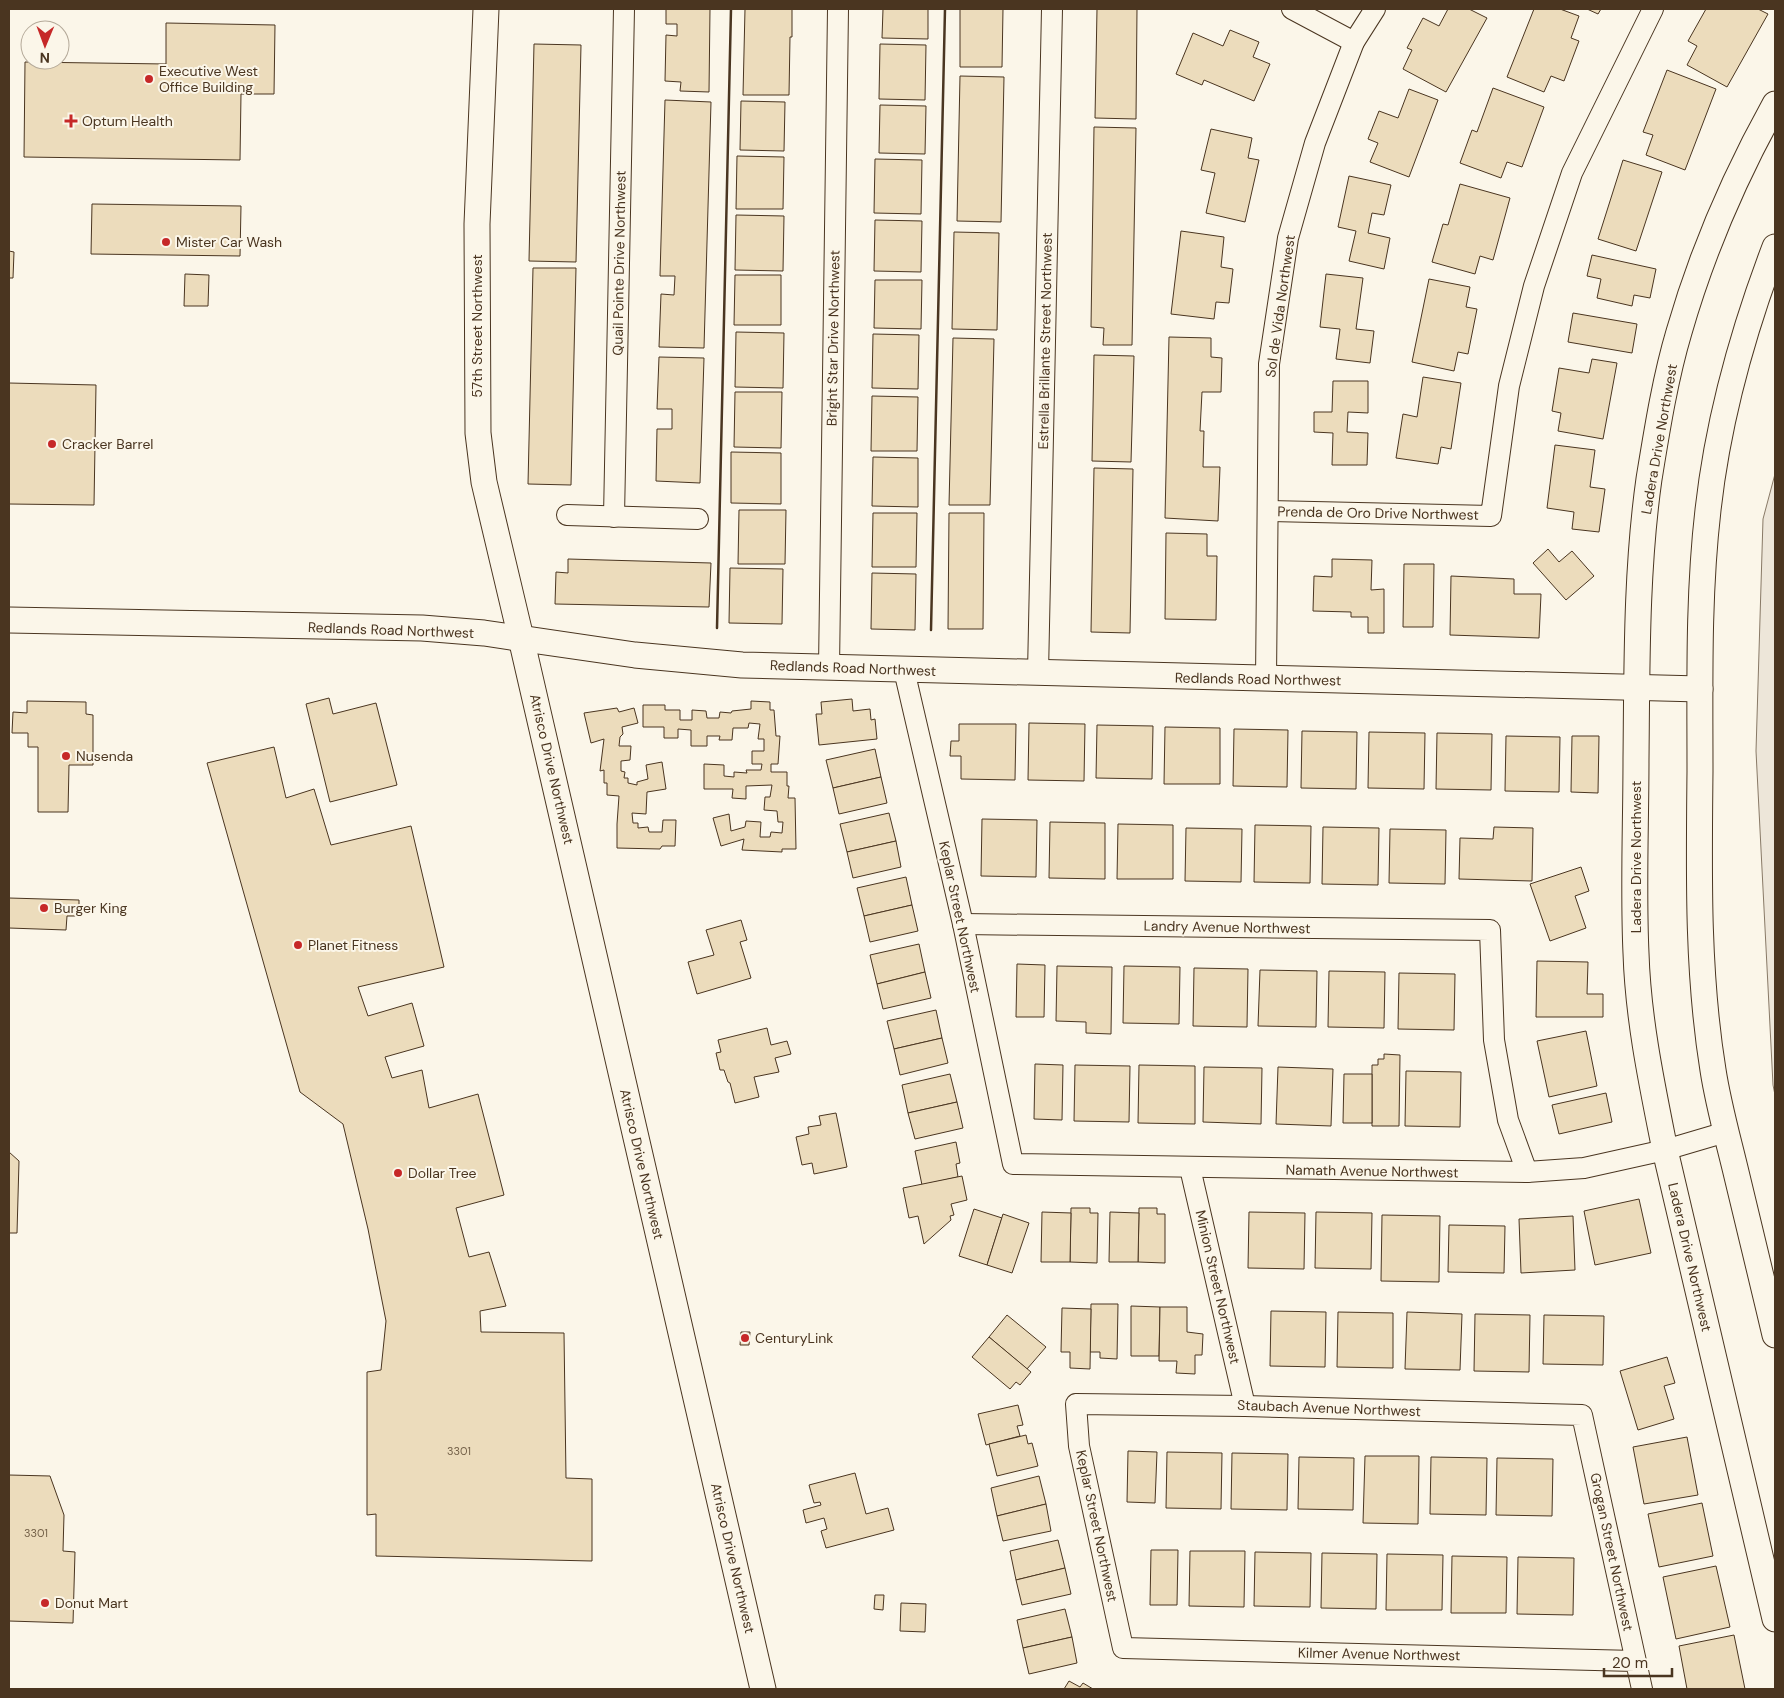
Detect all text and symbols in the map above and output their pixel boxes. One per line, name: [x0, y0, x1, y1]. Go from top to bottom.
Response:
north arrow: [20, 20, 70, 70]
text: N: [40, 49, 50, 67]
place label: Executive West Office Building: [159, 62, 258, 96]
marker: Executive West Office Building: [143, 73, 155, 85]
place label: Optum Health: [82, 112, 173, 130]
marker: Optum Health: [64, 114, 78, 128]
street label: Quail Pointe Drive Northwest: [608, 170, 630, 356]
street label: Estrella Brillante Street Northwest: [1034, 232, 1056, 450]
place label: Mister Car Wash: [176, 233, 282, 251]
street label: Sol de Vida Northwest: [1261, 234, 1299, 378]
marker: Mister Car Wash: [160, 236, 172, 248]
street label: Bright Star Drive Northwest: [822, 250, 844, 426]
street label: 57th Street Northwest: [468, 254, 486, 398]
street label: Ladera Drive Northwest: [1637, 362, 1681, 516]
place label: Cracker Barrel: [62, 435, 153, 453]
marker: Cracker Barrel: [46, 438, 58, 450]
street label: Prenda de Oro Drive Northwest: [1277, 502, 1479, 524]
street label: Redlands Road Northwest: [307, 618, 475, 642]
street label: Redlands Road Northwest: [769, 656, 937, 680]
street label: Redlands Road Northwest: [1175, 669, 1341, 689]
street label: Atrisco Drive Northwest: [526, 692, 578, 846]
place label: Nusenda: [76, 747, 133, 765]
marker: Nusenda: [60, 750, 72, 762]
street label: Ladera Drive Northwest: [1627, 781, 1645, 933]
street label: Keplar Street Northwest: [935, 839, 985, 995]
place label: Burger King: [54, 899, 127, 917]
marker: Burger King: [38, 902, 50, 914]
street label: Landry Avenue Northwest: [1143, 917, 1311, 937]
place label: Planet Fitness: [308, 936, 398, 954]
marker: Planet Fitness: [292, 939, 304, 951]
street label: Atrisco Drive Northwest: [616, 1087, 668, 1241]
street label: Namath Avenue Northwest: [1285, 1160, 1459, 1182]
place label: Dollar Tree: [408, 1164, 477, 1182]
marker: Dollar Tree: [392, 1167, 404, 1179]
street label: Ladera Drive Northwest: [1664, 1181, 1716, 1333]
street label: Minion Street Northwest: [1192, 1208, 1244, 1366]
place label: CenturyLink: [755, 1329, 833, 1347]
marker: CenturyLink: [739, 1332, 751, 1344]
street label: Staubach Avenue Northwest: [1237, 1396, 1421, 1420]
house number: 3301: [447, 1444, 471, 1458]
street label: Keplar Street Northwest: [1072, 1448, 1122, 1604]
street label: Grogan Street Northwest: [1586, 1471, 1638, 1633]
street label: Atrisco Drive Northwest: [707, 1481, 759, 1635]
house number: 3301: [24, 1526, 48, 1540]
place label: Donut Mart: [55, 1594, 128, 1612]
marker: Donut Mart: [39, 1597, 51, 1609]
street label: Kilmer Avenue Northwest: [1298, 1644, 1460, 1664]
scale bar: [1604, 1646, 1672, 1678]
text: 20 m: [1612, 1653, 1648, 1673]

